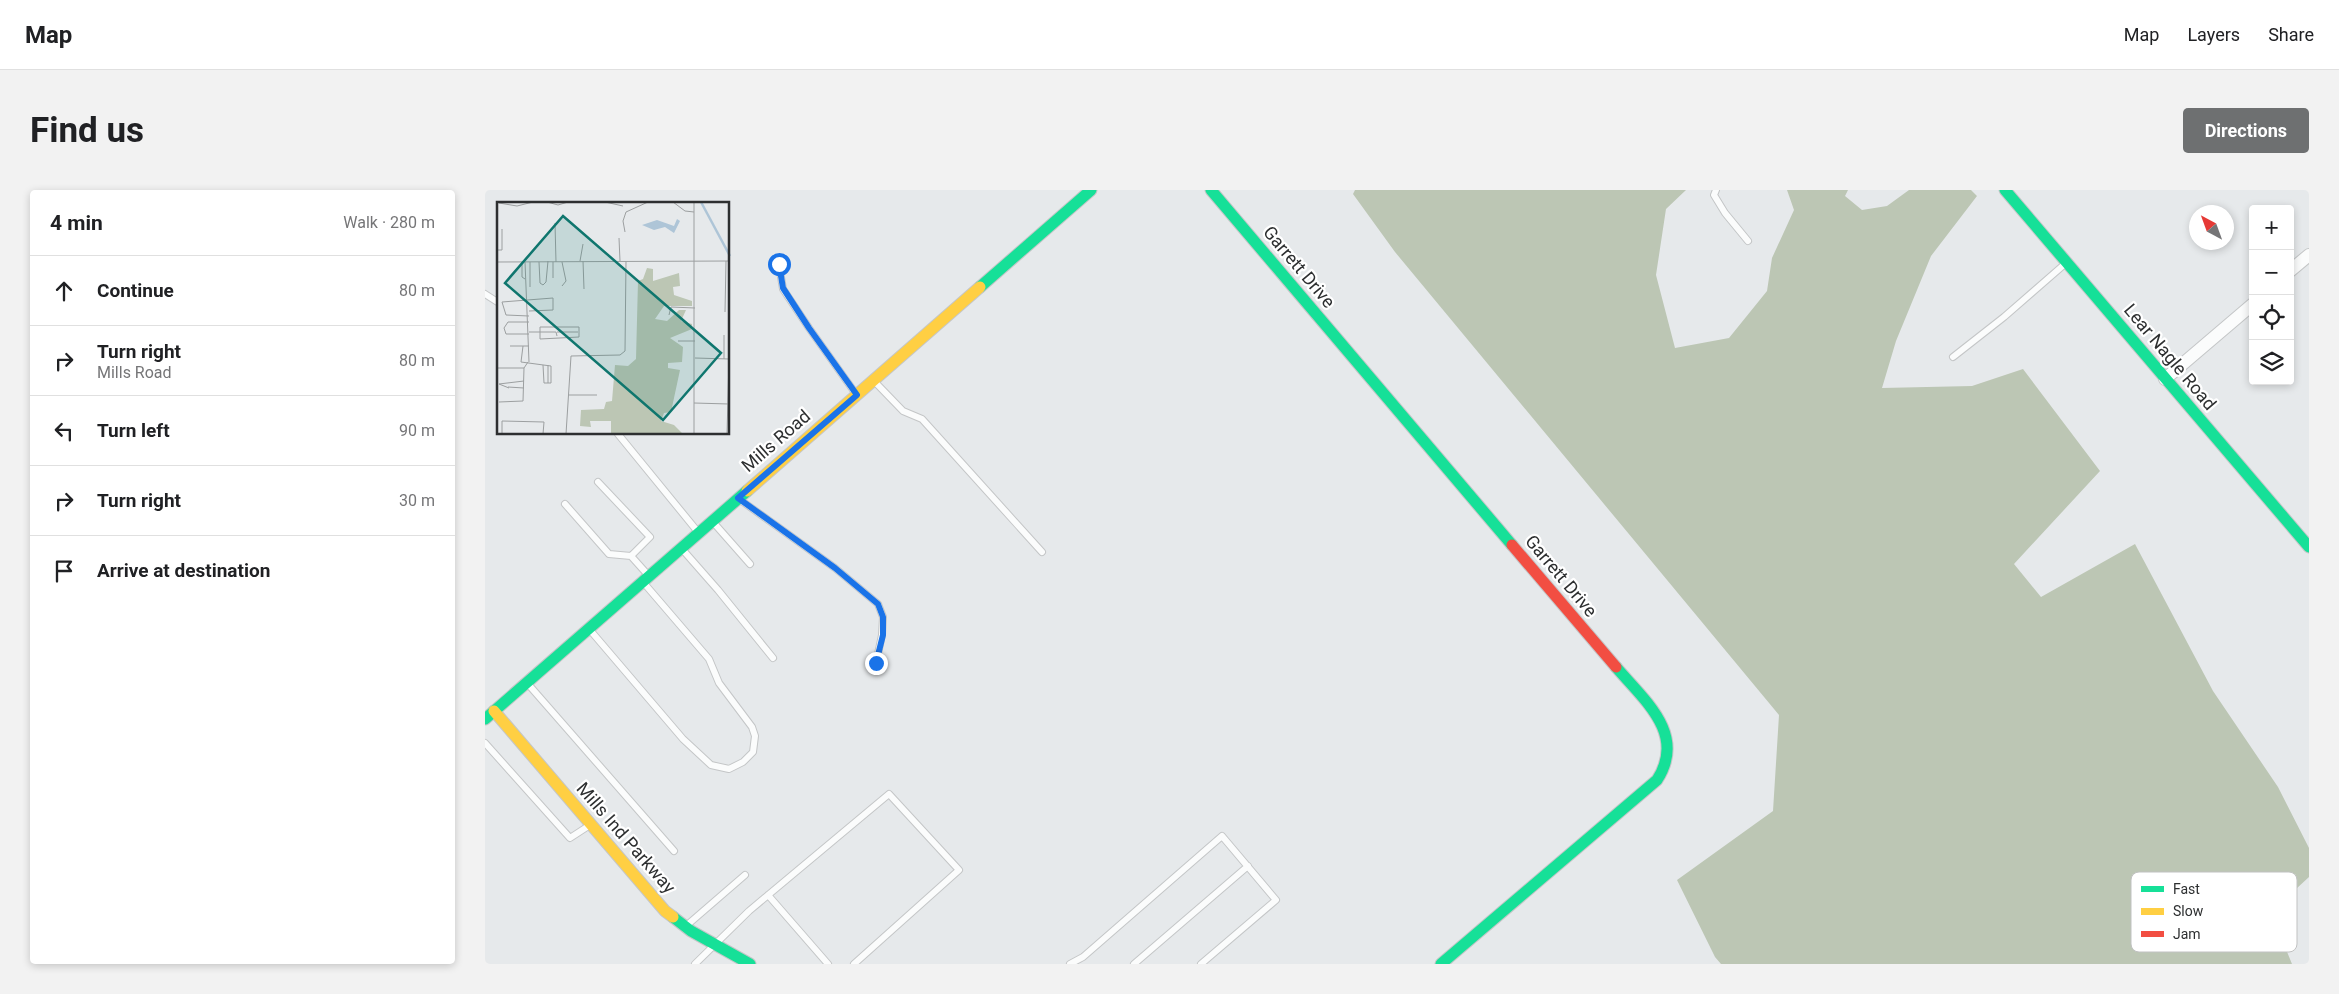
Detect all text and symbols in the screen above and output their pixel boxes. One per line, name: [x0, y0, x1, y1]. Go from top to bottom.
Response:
text: Map: [25, 21, 72, 49]
text: Map: [2124, 24, 2159, 45]
text: Layers: [2187, 24, 2240, 45]
text: Share: [2268, 24, 2314, 45]
button: Directions: [2183, 108, 2309, 153]
text: Find us: [30, 110, 144, 151]
inset map: [497, 202, 730, 435]
north arrow: [2189, 205, 2234, 250]
map controls: [2249, 205, 2294, 385]
button: +: [2249, 205, 2294, 250]
text: 4 min: [50, 211, 103, 235]
text: Walk · 280 m: [343, 213, 435, 232]
street label: Garrett Drive: [1259, 222, 1340, 312]
button: −: [2249, 250, 2294, 295]
route start: [768, 253, 791, 276]
icon: ahead: [50, 277, 78, 305]
text: Continue: [97, 279, 174, 302]
text: 80 m: [399, 281, 435, 300]
button: locate: [2249, 295, 2294, 340]
street label: Lear Nagle Road: [2120, 299, 2221, 414]
text: Turn right: [97, 340, 181, 363]
button: layers: [2249, 340, 2294, 385]
icon: right: [50, 347, 78, 375]
text: 80 m: [399, 351, 435, 370]
text: Mills Road: [97, 363, 172, 382]
street label: Mills Road: [737, 405, 814, 476]
icon: left: [50, 417, 78, 445]
text: Turn left: [97, 419, 170, 442]
text: 90 m: [399, 421, 435, 440]
icon: right: [50, 487, 78, 515]
text: Turn right: [97, 489, 181, 512]
text: 30 m: [399, 491, 435, 510]
street label: Garrett Drive: [1521, 531, 1602, 621]
icon: arrive: [50, 557, 78, 585]
text: Arrive at destination: [97, 559, 270, 582]
route end: [865, 652, 888, 675]
street label: Mills Ind Parkway: [573, 778, 681, 898]
legend: [2131, 872, 2297, 952]
text: Fast: [2173, 881, 2200, 897]
text: Slow: [2173, 903, 2204, 919]
text: Jam: [2173, 926, 2201, 942]

